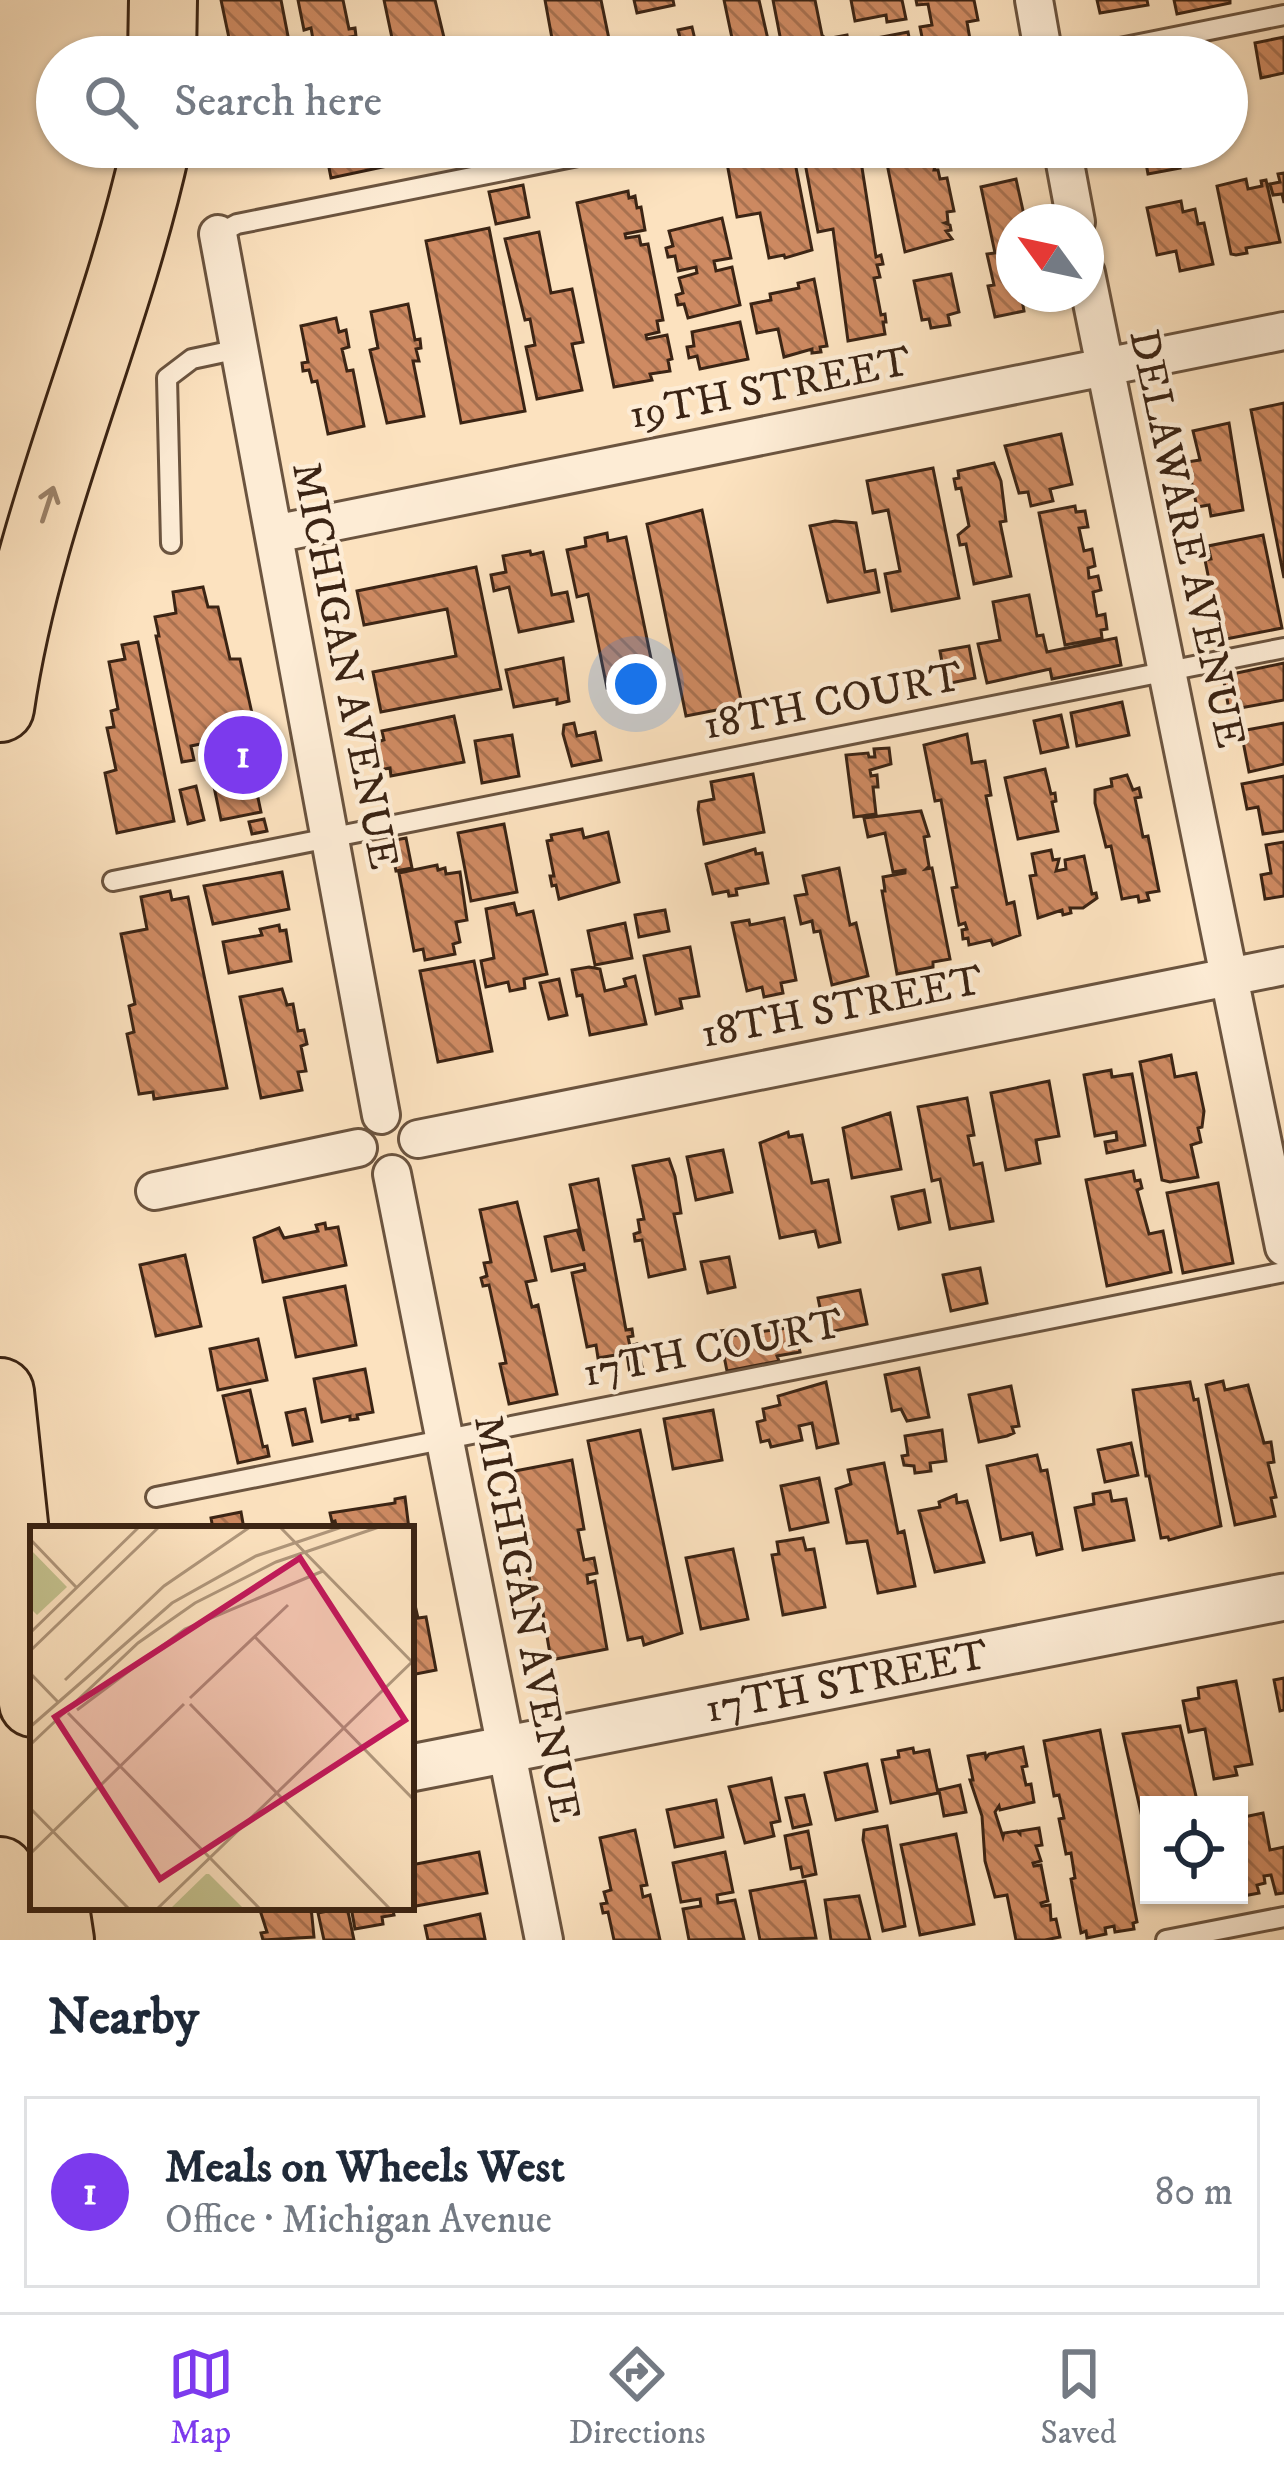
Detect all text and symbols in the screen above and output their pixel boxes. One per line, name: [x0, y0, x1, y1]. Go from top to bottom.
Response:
search box: [36, 36, 1248, 168]
icon: search: [78, 69, 144, 135]
text: Search here: [174, 74, 382, 130]
north arrow: [996, 204, 1104, 312]
street label: DELAWARE AVENUE: [1116, 325, 1256, 753]
street label: 19TH STREET: [625, 336, 915, 442]
street label: MICHIGAN AVENUE: [279, 458, 409, 874]
one-way arrow: [38, 486, 60, 524]
street label: 18TH COURT: [699, 651, 967, 753]
your location: [606, 654, 666, 714]
pin: 1: [204, 710, 282, 800]
street label: 18TH STREET: [697, 955, 987, 1061]
street label: 17TH COURT: [579, 1298, 847, 1400]
street label: MICHIGAN AVENUE: [461, 1411, 591, 1827]
inset map: [30, 1526, 414, 1910]
street label: 17TH STREET: [701, 1630, 993, 1736]
map controls: [1140, 1796, 1248, 1904]
button: locate: [1140, 1796, 1248, 1904]
text: Nearby: [48, 1986, 199, 2050]
text: Meals on Wheels West: [165, 2140, 565, 2196]
text: 1: [83, 2168, 97, 2217]
text: 80 m: [1155, 2168, 1233, 2217]
text: Office · Michigan Avenue: [165, 2196, 552, 2245]
tab: Map: [168, 2341, 234, 2454]
tab: Directions: [569, 2341, 705, 2454]
tab: Saved: [1041, 2341, 1116, 2454]

